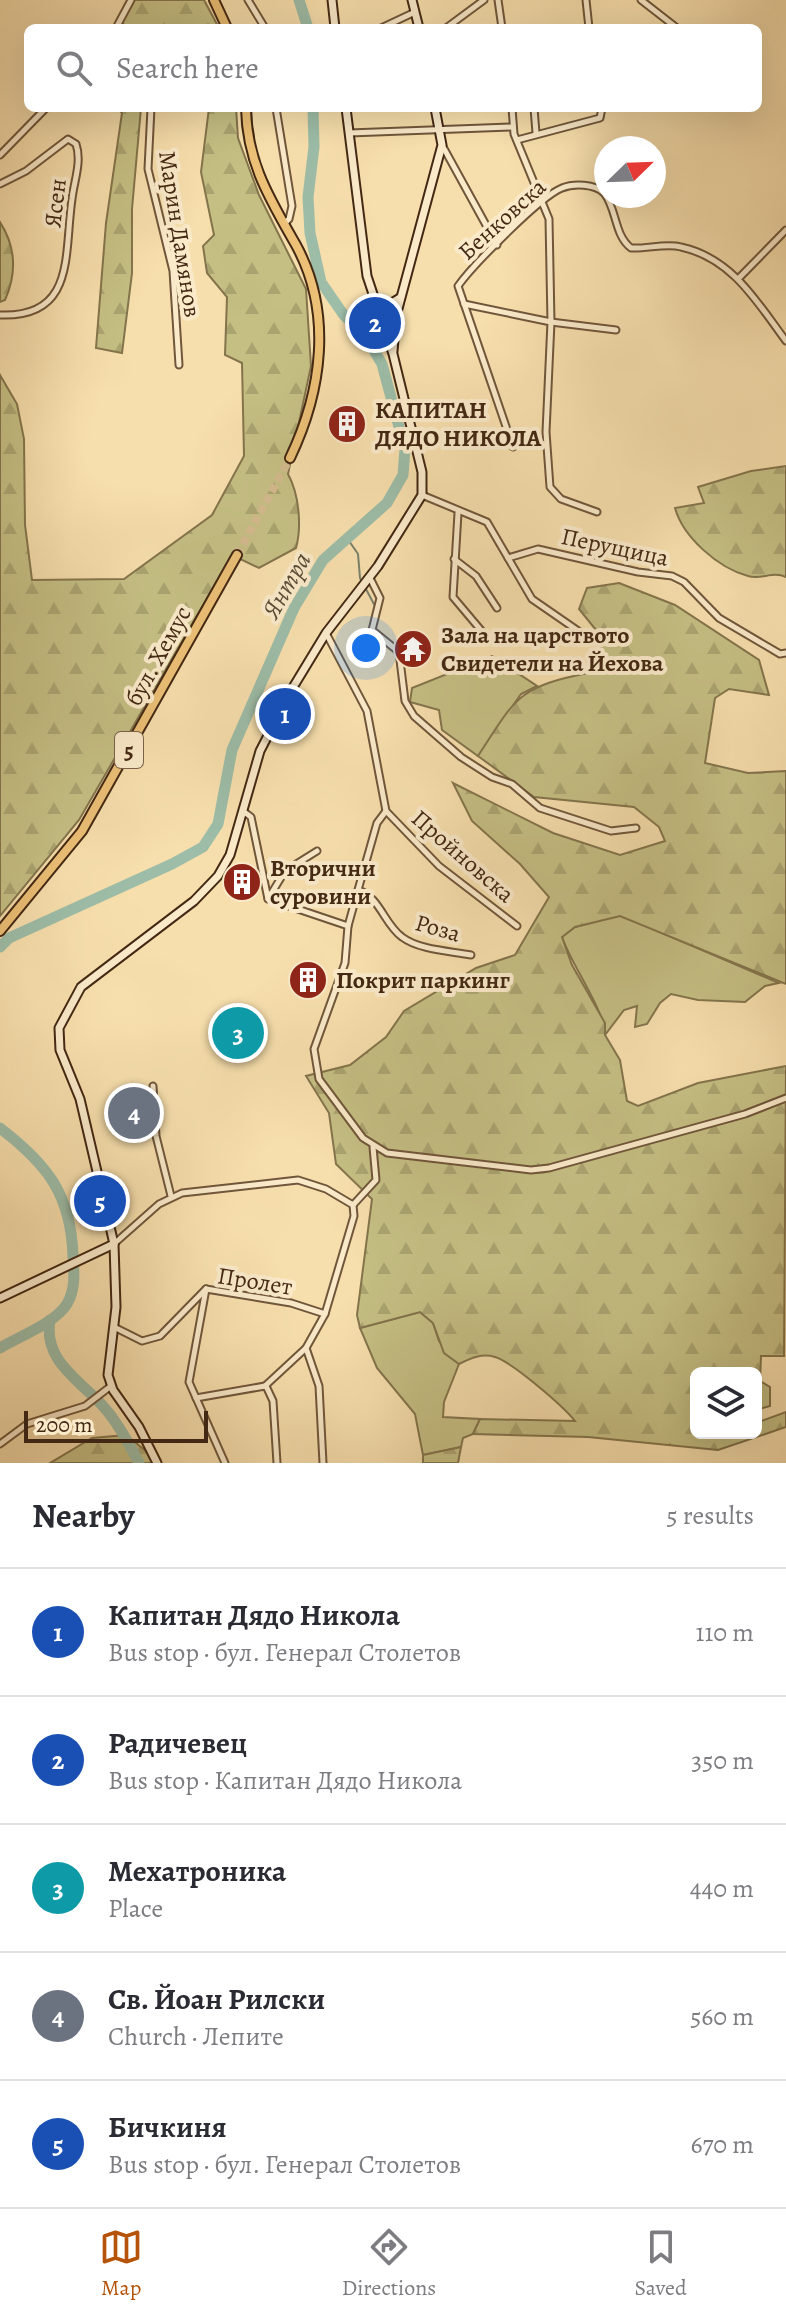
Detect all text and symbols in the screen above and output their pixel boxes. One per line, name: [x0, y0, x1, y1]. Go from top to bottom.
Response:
search box: [24, 24, 762, 112]
icon: search: [52, 46, 96, 90]
text: Search here: [116, 48, 259, 88]
north arrow: [594, 136, 666, 208]
street label: Марин Дамянов: [151, 148, 209, 320]
street label: Бенковска: [451, 171, 553, 267]
street label: Ясен: [36, 177, 74, 229]
pin: 2: [349, 293, 401, 353]
place label: КАПИТАН ДЯДО НИКОЛА: [375, 394, 542, 454]
building icon: КАПИТАН ДЯДО НИКОЛА: [326, 403, 368, 445]
street label: Перущица: [558, 520, 672, 574]
water label: Янтра: [253, 546, 319, 626]
street label: бул. Хемус: [117, 600, 199, 712]
place label: Зала на царството Свидетели на Йехова: [441, 619, 664, 679]
your location: [346, 628, 386, 668]
temple icon: Зала на царството Свидетели на Йехова: [392, 628, 434, 670]
pin: 1: [259, 684, 311, 744]
road number: 5: [115, 732, 143, 768]
street label: Пройновска: [405, 802, 521, 910]
place label: Вторични суровини: [270, 852, 376, 912]
building icon: Вторични суровини: [221, 861, 263, 903]
street label: Роза: [412, 906, 464, 950]
building icon: Покрит паркинг: [287, 959, 329, 1001]
place label: Покрит паркинг: [336, 964, 511, 996]
pin: 3: [212, 1003, 264, 1063]
pin: 4: [108, 1083, 160, 1143]
pin: 5: [74, 1171, 126, 1231]
street label: Пролет: [215, 1259, 295, 1303]
map controls: [690, 1367, 762, 1439]
button: layers: [690, 1367, 762, 1439]
scale bar: [24, 1407, 208, 1443]
text: 200 m: [36, 1410, 93, 1440]
text: Nearby: [32, 1492, 135, 1539]
text: 5 results: [666, 1498, 754, 1533]
text: Капитан Дядо Никола: [108, 1595, 400, 1635]
text: 1: [53, 1615, 63, 1650]
text: 110 m: [696, 1615, 754, 1650]
text: Bus stop · бул. Генерал Столетов: [108, 1635, 461, 1670]
text: Радичевец: [108, 1723, 247, 1763]
text: 2: [52, 1743, 64, 1778]
text: 350 m: [691, 1743, 754, 1778]
text: Bus stop · Капитан Дядо Никола: [108, 1763, 462, 1798]
text: Мехатроника: [108, 1851, 286, 1891]
text: 3: [52, 1871, 64, 1906]
text: 440 m: [690, 1871, 754, 1906]
text: Place: [108, 1891, 163, 1926]
text: Св. Йоан Рилски: [108, 1979, 325, 2019]
text: 4: [52, 1999, 64, 2034]
text: 560 m: [690, 1999, 754, 2034]
text: Church · Лепите: [108, 2019, 284, 2054]
text: Бичкиня: [108, 2107, 227, 2147]
text: 5: [52, 2127, 64, 2162]
text: 670 m: [690, 2127, 754, 2162]
text: Bus stop · бул. Генерал Столетов: [108, 2147, 461, 2182]
tab: Map: [99, 2225, 143, 2303]
tab: Directions: [342, 2225, 436, 2303]
tab: Saved: [635, 2225, 687, 2303]

